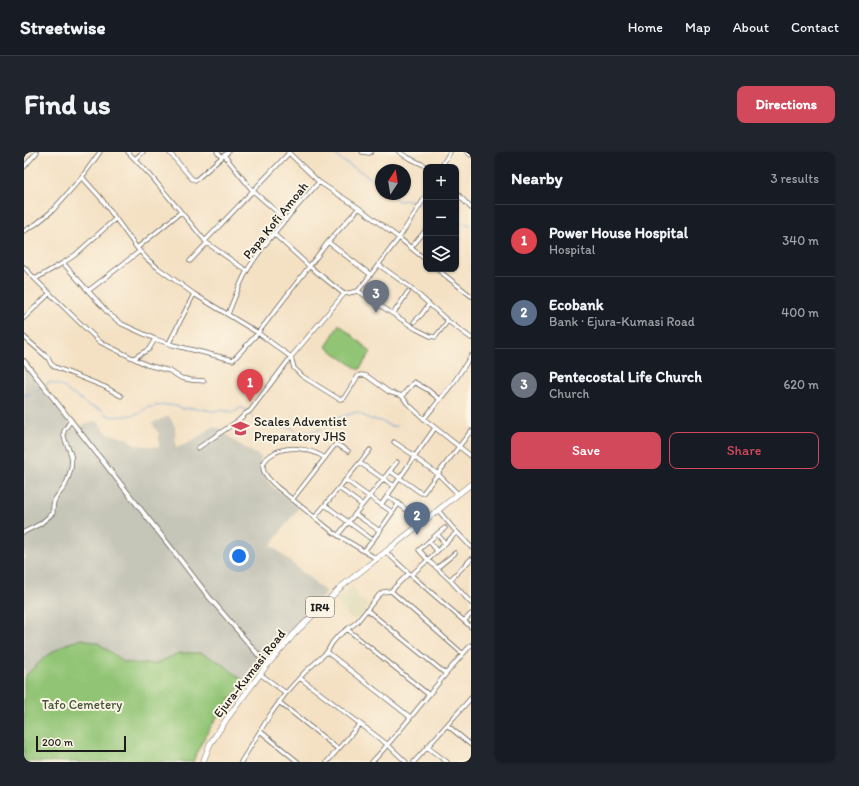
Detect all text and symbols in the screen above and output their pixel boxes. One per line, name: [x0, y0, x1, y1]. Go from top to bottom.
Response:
text: Streetwise: [20, 16, 106, 39]
text: Home: [628, 19, 663, 36]
text: Map: [685, 19, 711, 36]
text: About: [733, 19, 769, 36]
text: Contact: [791, 19, 839, 36]
button: Directions: [737, 86, 835, 123]
text: Find us: [24, 87, 111, 121]
north arrow: [375, 164, 411, 200]
map controls: [423, 164, 459, 272]
button: +: [423, 164, 459, 200]
text: Nearby: [511, 168, 563, 188]
text: 3 results: [770, 171, 819, 186]
street label: Papa Kofi Amoah: [240, 178, 311, 262]
button: −: [423, 200, 459, 236]
text: Power House Hospital: [549, 224, 688, 242]
text: 1: [521, 233, 527, 248]
text: 340 m: [782, 233, 819, 248]
button: layers: [423, 236, 459, 272]
text: Hospital: [549, 242, 596, 257]
pin: 3: [363, 280, 389, 313]
text: Ecobank: [549, 296, 603, 314]
text: 2: [521, 305, 527, 320]
text: 400 m: [781, 305, 819, 320]
text: Bank · Ejura-Kumasi Road: [549, 314, 695, 329]
text: Pentecostal Life Church: [549, 368, 702, 386]
pin: 1: [237, 369, 263, 402]
text: 3: [520, 377, 528, 392]
text: 620 m: [783, 377, 819, 392]
text: Church: [549, 386, 590, 401]
place label: Scales Adventist Preparatory JHS: [254, 414, 347, 444]
school or university icon: Scales Adventist Preparatory JHS: [231, 418, 251, 438]
button: Save: [511, 432, 661, 469]
button: Share: [669, 432, 819, 469]
pin: 2: [404, 502, 430, 535]
your location: [229, 546, 249, 566]
road number: IR4: [306, 597, 334, 617]
street label: Ejura-Kumasi Road: [210, 626, 288, 720]
park label: Tafo Cemetery: [42, 697, 122, 712]
scale bar: [36, 734, 126, 753]
text: 200 m: [42, 736, 73, 749]

